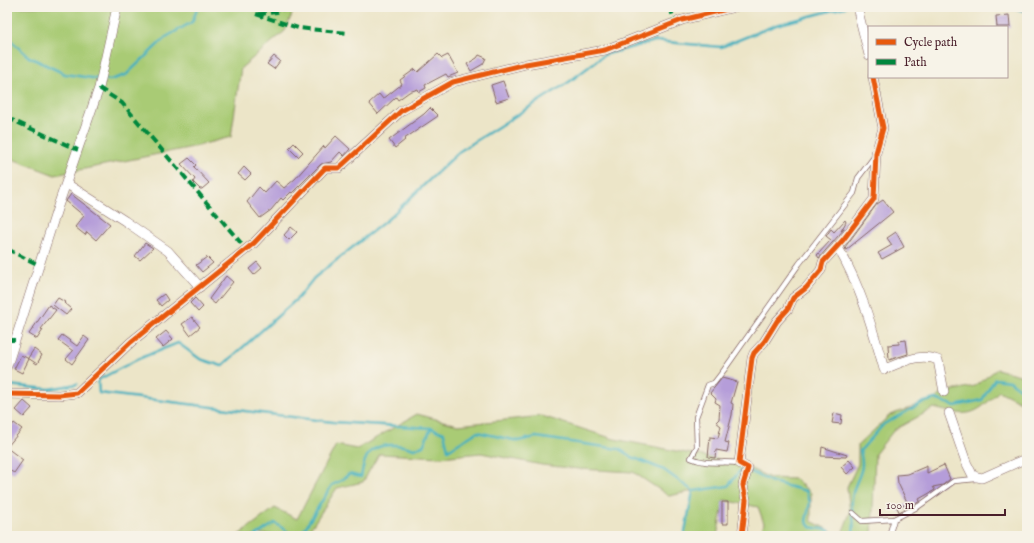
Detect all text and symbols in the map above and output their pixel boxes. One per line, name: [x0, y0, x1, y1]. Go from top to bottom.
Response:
legend: [868, 26, 1008, 78]
text: Cycle path: [904, 35, 958, 51]
text: Path: [904, 55, 927, 70]
scale bar: [880, 491, 1005, 517]
text: 100 m: [886, 498, 914, 513]

